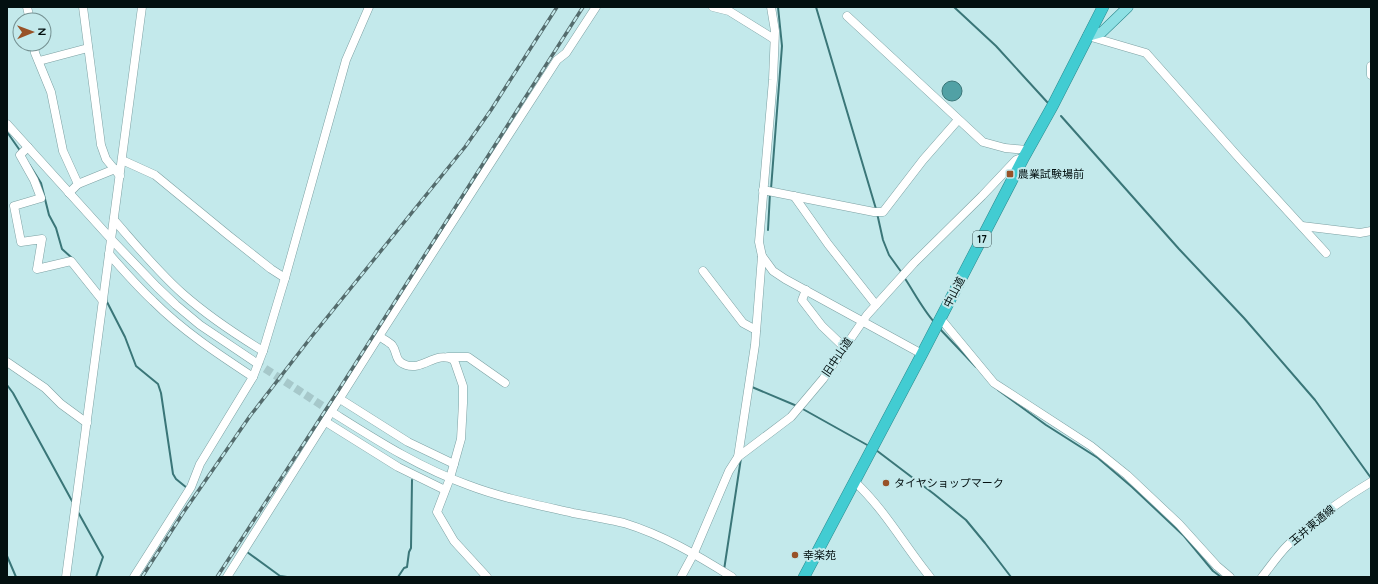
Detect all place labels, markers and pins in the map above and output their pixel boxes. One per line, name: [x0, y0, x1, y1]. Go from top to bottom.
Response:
place label: 農業試験場前: [1018, 167, 1084, 181]
marker: 農業試験場前: [1005, 169, 1015, 179]
place label: タイヤショップマーク: [894, 476, 1004, 490]
marker: タイヤショップマーク: [881, 478, 891, 488]
place label: 幸楽苑: [803, 548, 836, 562]
marker: 幸楽苑: [790, 550, 800, 560]

